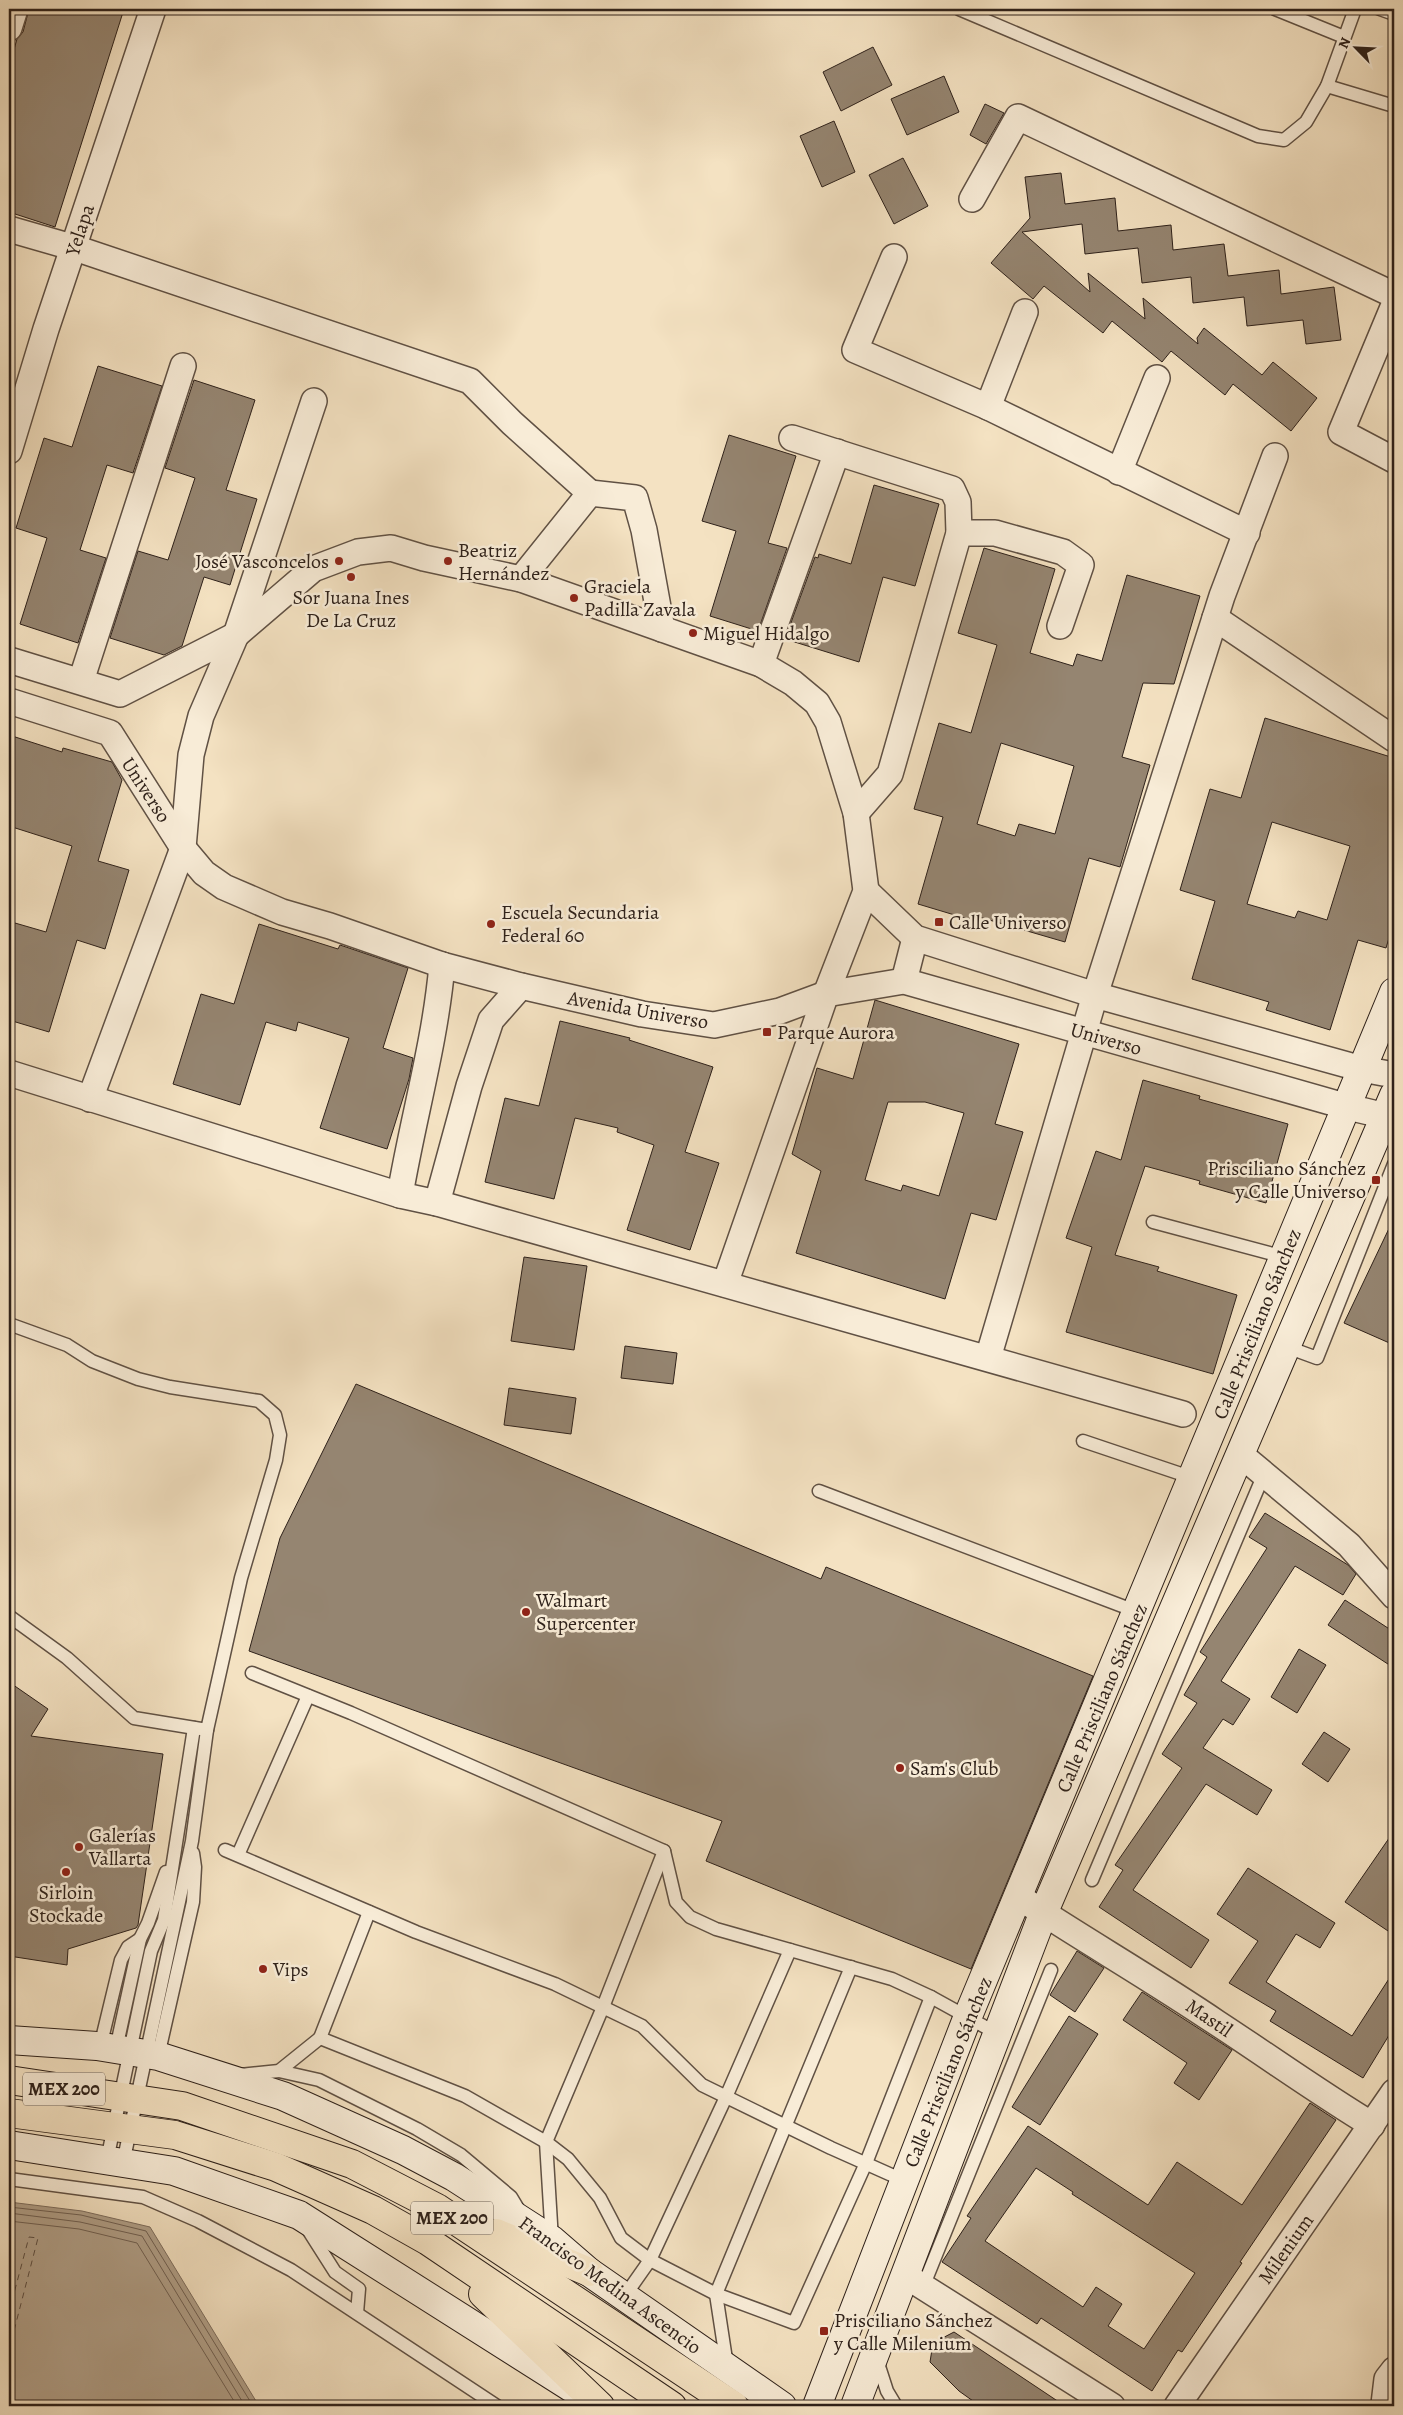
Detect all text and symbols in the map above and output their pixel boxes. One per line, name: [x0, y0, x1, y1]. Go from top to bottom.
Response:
north arrow: [1330, 22, 1380, 72]
text: N: [1334, 34, 1355, 51]
street label: Yelapa: [59, 200, 101, 260]
place label: Beatriz Hernández: [458, 537, 549, 587]
place label: José Vasconcelos: [195, 548, 329, 575]
marker: José Vasconcelos: [333, 555, 345, 567]
marker: Beatriz Hernández: [442, 555, 454, 567]
marker: Sor Juana Ines De La Cruz: [345, 571, 357, 583]
place label: Graciela Padilla Zavala: [584, 573, 696, 623]
place label: Sor Juana Ines De La Cruz: [292, 584, 410, 634]
marker: Graciela Padilla Zavala: [568, 592, 580, 604]
place label: Miguel Hidalgo: [703, 620, 829, 647]
marker: Miguel Hidalgo: [687, 627, 699, 639]
street label: Universo: [115, 752, 177, 828]
place label: Escuela Secundaria Federal 60: [501, 899, 660, 949]
place label: Calle Universo: [949, 909, 1067, 936]
marker: Calle Universo: [933, 916, 945, 928]
marker: Escuela Secundaria Federal 60: [485, 918, 497, 930]
street label: Avenida Universo: [565, 984, 711, 1036]
street label: Universo: [1067, 1016, 1145, 1062]
place label: Parque Aurora: [777, 1019, 895, 1046]
marker: Parque Aurora: [761, 1026, 773, 1038]
place label: Prisciliano Sánchez y Calle Universo: [1207, 1155, 1366, 1205]
marker: Prisciliano Sánchez y Calle Universo: [1370, 1174, 1382, 1186]
street label: Calle Prisciliano Sánchez: [1206, 1225, 1308, 1423]
place label: Walmart Supercenter: [535, 1587, 636, 1637]
street label: Calle Prisciliano Sánchez: [1050, 1599, 1154, 1797]
marker: Walmart Supercenter: [520, 1606, 532, 1618]
place label: Sam's Club: [910, 1755, 998, 1782]
marker: Sam's Club: [894, 1762, 906, 1774]
place label: Galerías Vallarta: [88, 1822, 156, 1872]
marker: Galerías Vallarta: [73, 1841, 85, 1853]
marker: Sirloin Stockade: [60, 1866, 72, 1878]
place label: Sirloin Stockade: [29, 1879, 103, 1929]
place label: Vips: [272, 1956, 309, 1983]
marker: Vips: [257, 1963, 269, 1975]
street label: Calle Prisciliano Sánchez: [897, 1973, 999, 2171]
street label: Mastil: [1180, 1992, 1238, 2044]
road number: MEX 200: [23, 2072, 105, 2106]
road number: MEX 200: [411, 2202, 493, 2234]
street label: Milenium: [1252, 2208, 1320, 2290]
street label: Francisco Medina Ascencio: [513, 2209, 707, 2361]
place label: Prisciliano Sánchez y Calle Milenium: [833, 2307, 993, 2357]
marker: Prisciliano Sánchez y Calle Milenium: [818, 2325, 830, 2337]

